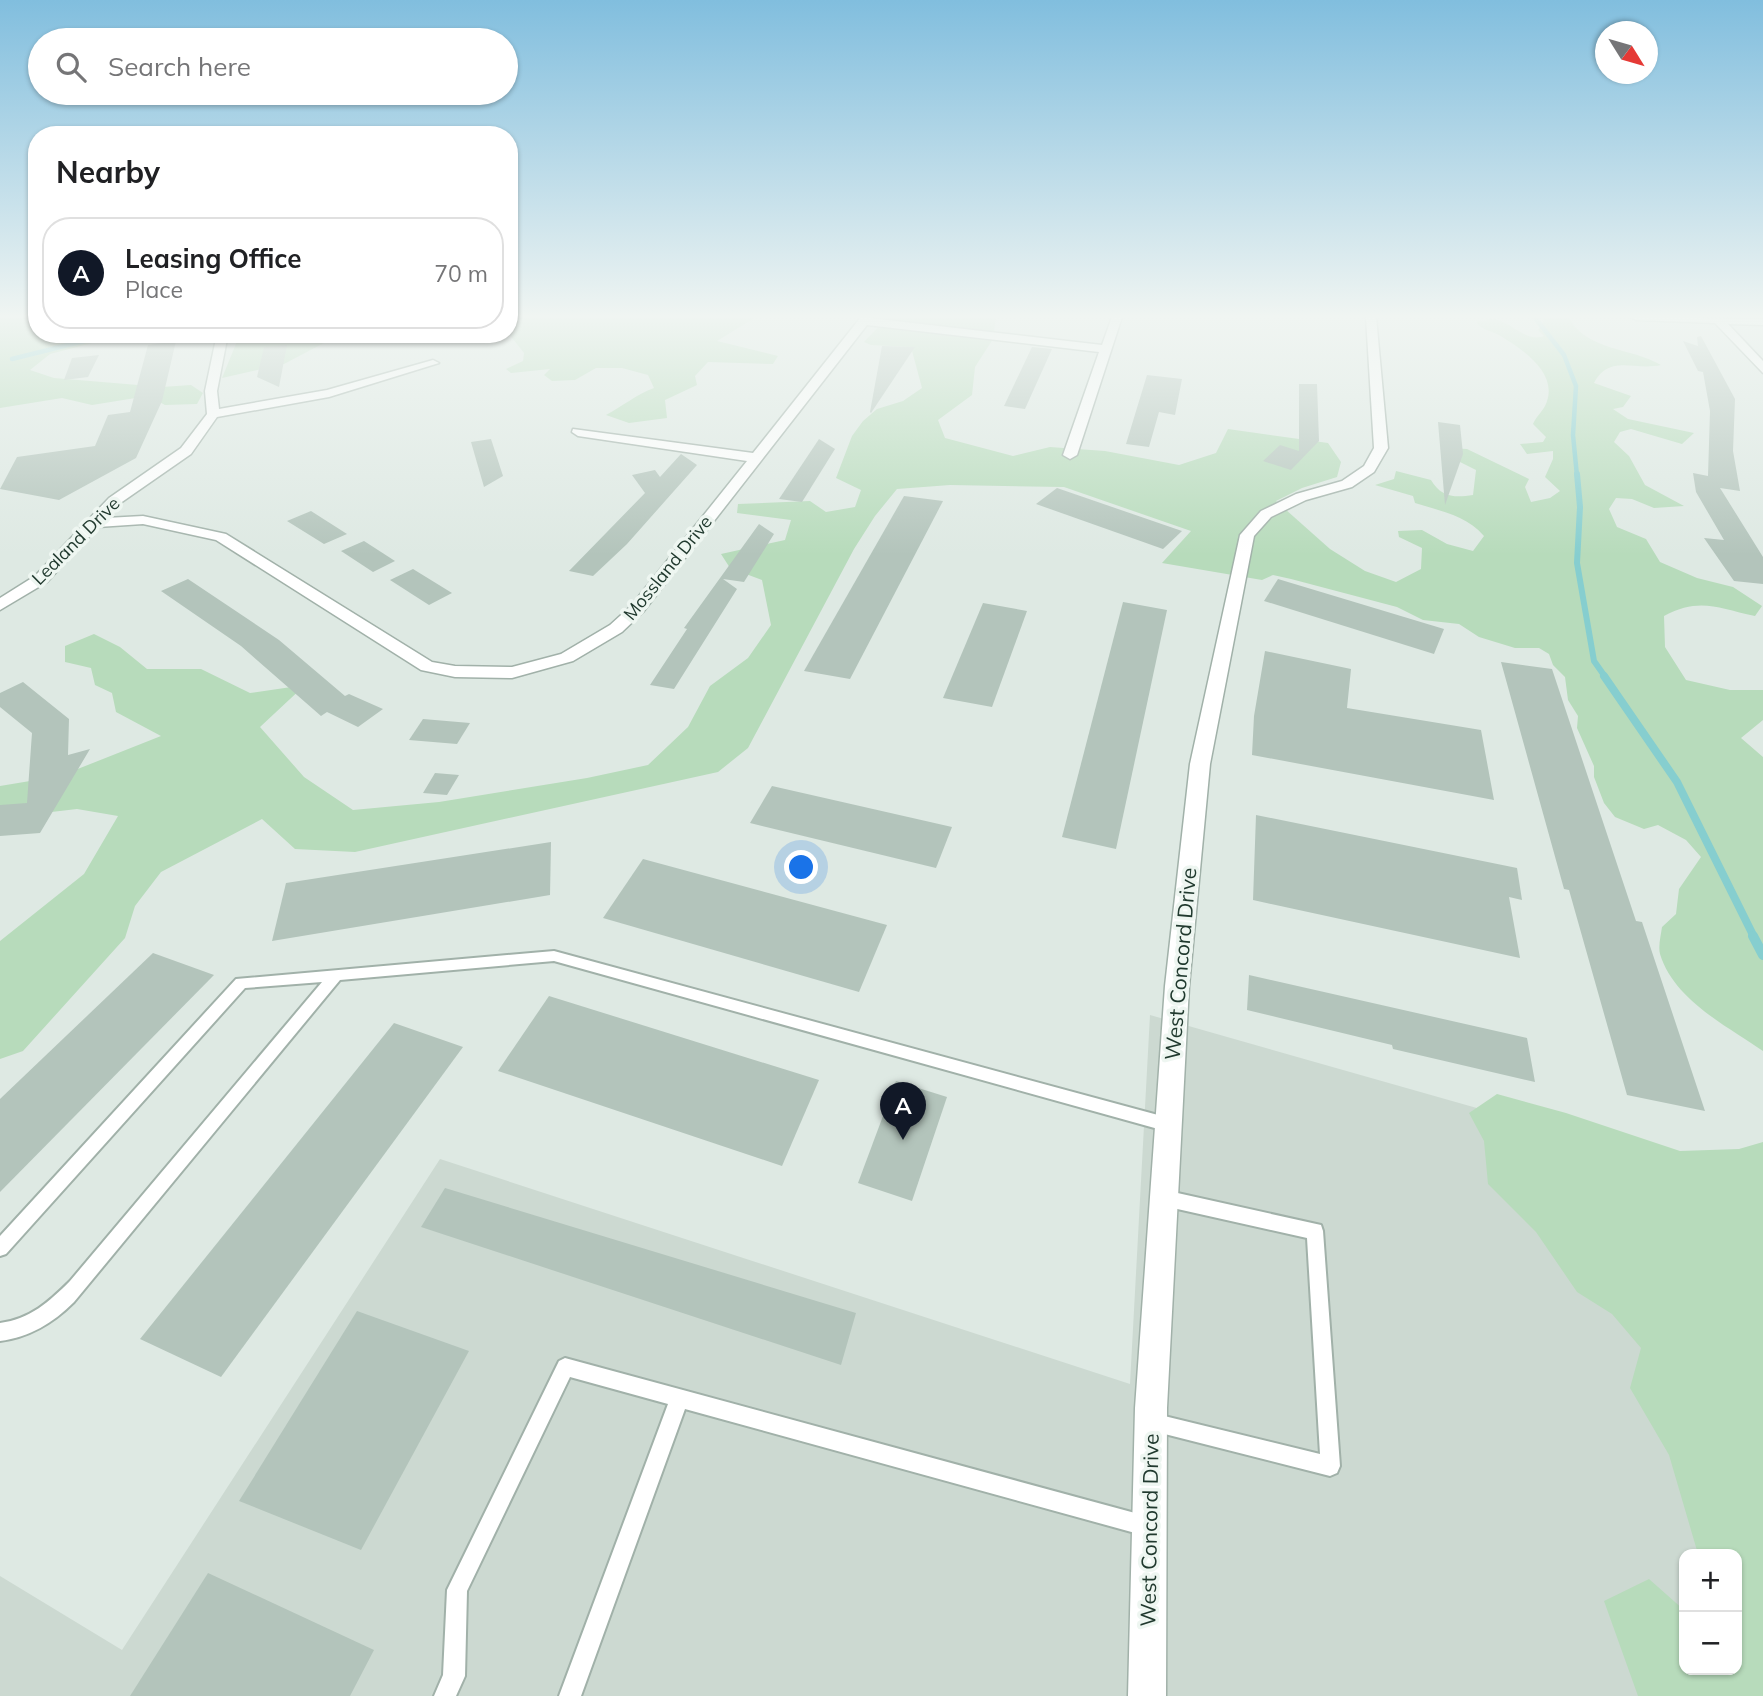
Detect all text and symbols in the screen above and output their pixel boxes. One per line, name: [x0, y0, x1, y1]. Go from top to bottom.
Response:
north arrow: [1595, 21, 1658, 84]
search box: [28, 28, 518, 105]
icon: search: [52, 48, 90, 86]
text: Search here: [108, 50, 251, 83]
text: Nearby: [56, 153, 160, 191]
text: Leasing Office: [125, 242, 301, 275]
text: A: [72, 259, 90, 288]
text: 70 m: [434, 259, 488, 288]
text: Place: [125, 275, 183, 304]
street label: Lealand Drive: [27, 492, 124, 589]
street label: Mossland Drive: [618, 511, 717, 625]
your location: [784, 850, 818, 884]
street label: West Concord Drive: [1159, 867, 1201, 1061]
pin: A: [880, 1082, 926, 1140]
street label: West Concord Drive: [1134, 1433, 1164, 1627]
map controls: [1679, 1549, 1742, 1675]
button: +: [1679, 1549, 1742, 1612]
button: −: [1679, 1612, 1742, 1675]

